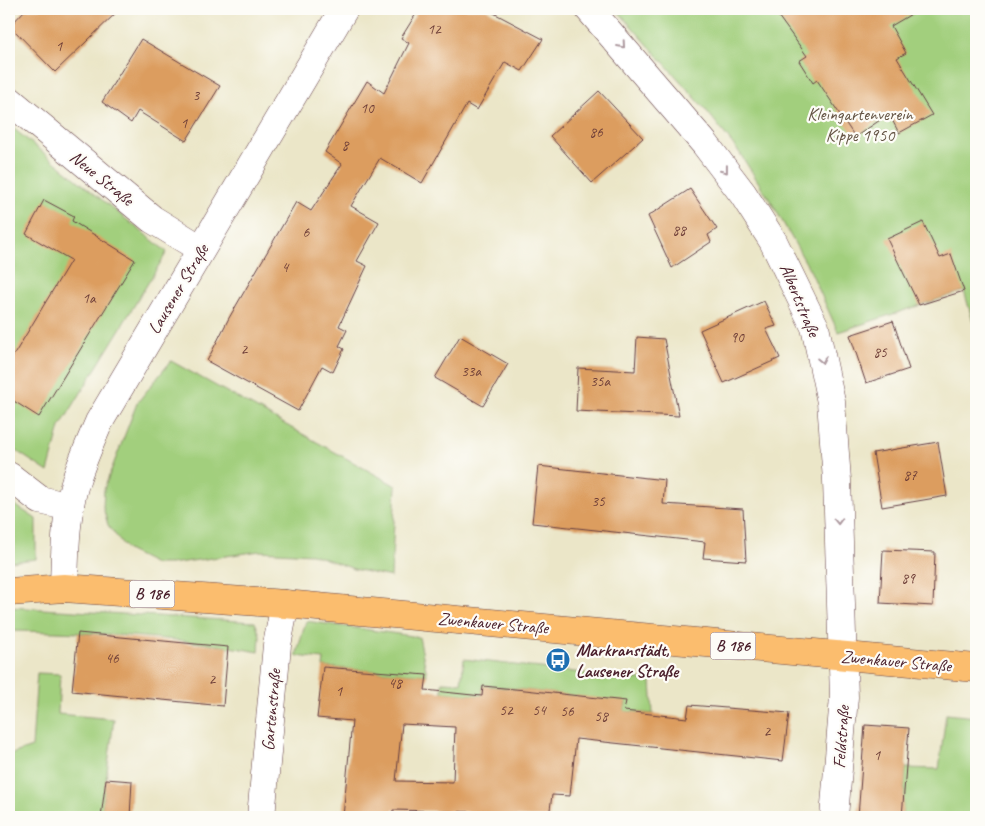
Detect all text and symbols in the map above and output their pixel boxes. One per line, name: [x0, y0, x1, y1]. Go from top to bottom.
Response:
house number: 12: [427, 20, 442, 39]
house number: 1: [56, 37, 64, 56]
one-way arrow: [616, 40, 625, 49]
house number: 3: [193, 86, 201, 105]
house number: 10: [360, 99, 375, 118]
park label: Kleingartenverein Kippe 1950: [807, 103, 914, 146]
house number: 1: [181, 114, 189, 133]
house number: 86: [589, 123, 604, 142]
house number: 8: [342, 136, 350, 155]
street label: Neue Straße: [66, 146, 139, 211]
one-way arrow: [720, 164, 728, 173]
house number: 88: [672, 221, 687, 240]
house number: 6: [303, 223, 311, 242]
street label: Lausener Straße: [143, 239, 214, 338]
house number: 4: [282, 258, 290, 277]
street label: Albertstraße: [775, 260, 826, 341]
house number: 1a: [82, 289, 97, 308]
house number: 90: [730, 328, 745, 347]
house number: 2: [241, 340, 249, 359]
house number: 85: [873, 343, 888, 362]
one-way arrow: [816, 356, 827, 365]
house number: 33a: [461, 362, 482, 381]
house number: 35a: [590, 372, 611, 391]
house number: 87: [903, 466, 918, 485]
house number: 35: [591, 492, 606, 511]
one-way arrow: [833, 518, 844, 526]
house number: 89: [901, 569, 916, 588]
road number: B 186: [130, 580, 174, 608]
street label: Zwenkauer Straße: [437, 607, 550, 639]
road number: B 186: [710, 632, 756, 659]
place label: Markranstädt, Lausener Straße: [576, 639, 680, 682]
street label: Zwenkauer Straße: [840, 645, 953, 677]
bus stop icon: Markranstädt, Lausener Straße: [545, 647, 571, 673]
house number: 46: [105, 649, 120, 668]
street label: Gartenstraße: [256, 667, 286, 752]
house number: 2: [209, 670, 217, 689]
house number: 48: [388, 674, 403, 693]
house number: 1: [336, 682, 344, 701]
house number: 52: [499, 701, 514, 720]
house number: 54: [532, 701, 547, 720]
house number: 56: [560, 702, 575, 721]
street label: Feldstraße: [828, 704, 854, 769]
house number: 58: [594, 707, 609, 726]
house number: 2: [764, 722, 772, 741]
house number: 1: [874, 746, 882, 765]

